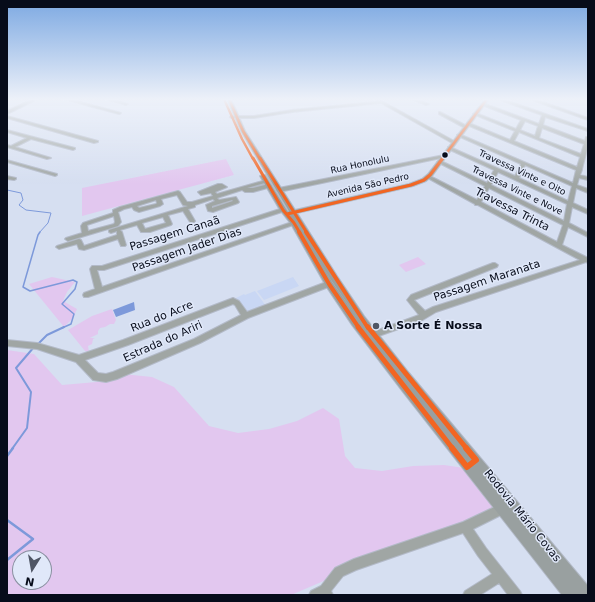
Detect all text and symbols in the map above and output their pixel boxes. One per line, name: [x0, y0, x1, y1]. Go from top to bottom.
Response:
street label: Travessa Vinte e Oito: [477, 148, 567, 198]
unlabelled marker: [440, 150, 450, 160]
street label: Rua Honolulu: [330, 153, 390, 177]
street label: Travessa Vinte e Nove: [470, 164, 564, 218]
street label: Avenida São Pedro: [326, 171, 410, 201]
street label: Travessa Trinta: [472, 185, 552, 235]
street label: Passagem Canaã: [128, 214, 222, 254]
street label: Passagem Jader Dias: [131, 225, 243, 275]
street label: Passagem Maranata: [432, 258, 542, 304]
street label: Rua do Acre: [129, 299, 195, 335]
street label: Estrada do Ariri: [121, 319, 205, 365]
place label: A Sorte É Nossa: [384, 319, 482, 333]
marker: A Sorte É Nossa: [371, 321, 381, 331]
street label: Rodovia Mário Covas: [481, 467, 563, 565]
north arrow: [12, 550, 52, 590]
text: N: [24, 574, 36, 589]

